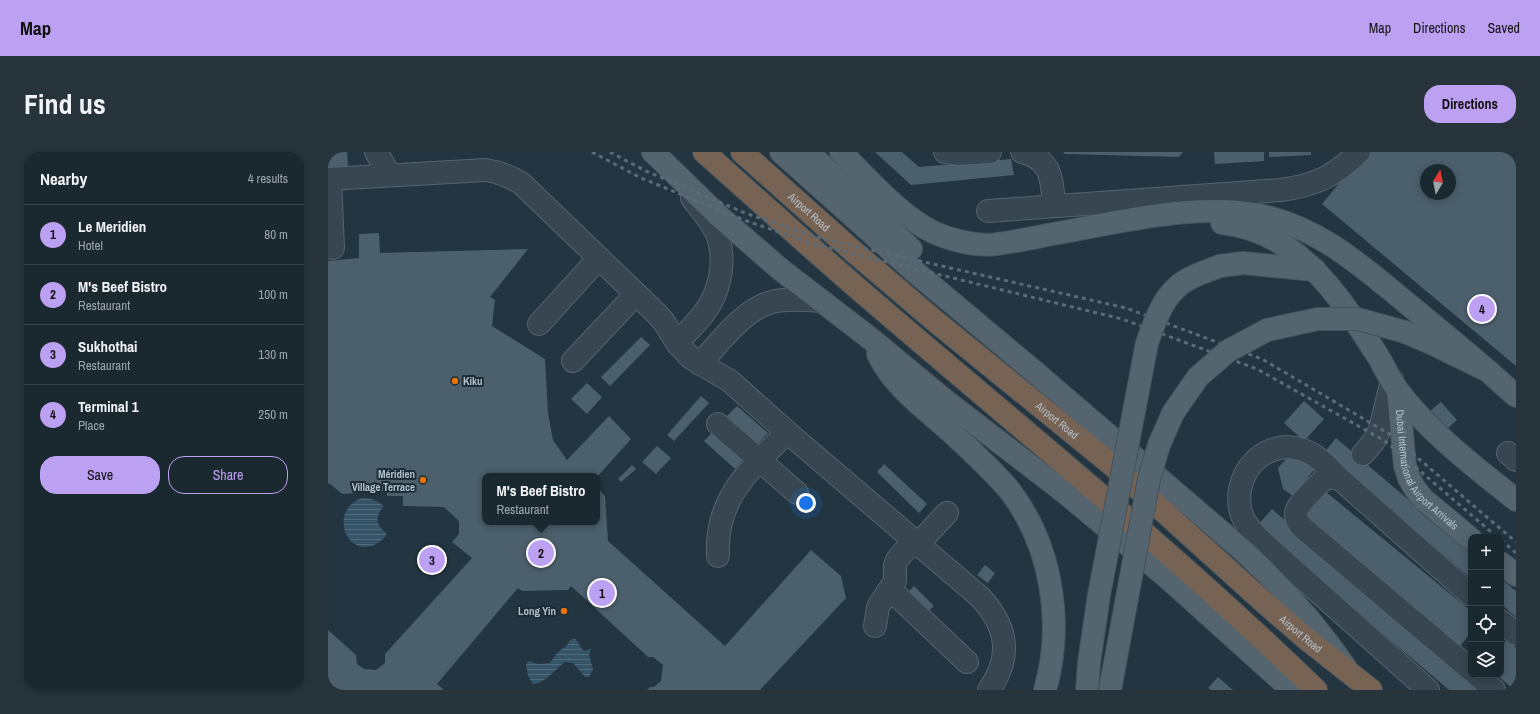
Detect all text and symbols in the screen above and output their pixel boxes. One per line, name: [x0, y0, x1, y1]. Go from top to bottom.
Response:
text: Map: [20, 15, 51, 41]
text: Map: [1369, 19, 1391, 37]
text: Directions: [1413, 19, 1465, 37]
text: Saved: [1487, 19, 1520, 37]
text: Find us: [24, 85, 106, 123]
button: Directions: [1424, 85, 1516, 123]
north arrow: [1420, 164, 1456, 200]
text: Nearby: [40, 167, 87, 190]
text: 4 results: [248, 170, 288, 187]
street label: Airport Road: [785, 189, 833, 234]
text: Le Meridien: [78, 216, 146, 237]
text: 1: [50, 226, 56, 243]
text: 80 m: [264, 226, 288, 243]
text: Hotel: [78, 237, 103, 254]
text: M's Beef Bistro: [78, 276, 167, 297]
text: 2: [50, 286, 56, 303]
text: 100 m: [258, 286, 288, 303]
pin: 4: [1469, 294, 1495, 324]
text: Restaurant: [78, 297, 130, 314]
text: Sukhothai: [78, 336, 137, 357]
text: 3: [50, 346, 56, 363]
text: 130 m: [258, 346, 288, 363]
text: Restaurant: [78, 357, 130, 374]
place label: Kiku: [463, 374, 483, 388]
marker: Kiku: [450, 376, 460, 386]
text: Terminal 1: [78, 396, 139, 417]
street label: Airport Road: [1032, 398, 1081, 442]
text: 4: [50, 406, 56, 423]
text: 250 m: [258, 406, 288, 423]
street label: Dubai International Airport Arrivals: [1393, 409, 1462, 533]
text: Place: [78, 417, 105, 434]
button: Save: [40, 456, 160, 494]
button: Share: [168, 456, 288, 494]
place label: Méridien Village Terrace: [352, 467, 415, 494]
popup: [482, 473, 600, 525]
marker: Méridien Village Terrace: [418, 475, 428, 485]
text: M's Beef Bistro: [496, 480, 586, 501]
your location: [796, 493, 816, 513]
text: Restaurant: [496, 501, 549, 518]
map controls: [1468, 534, 1504, 678]
button: +: [1468, 534, 1504, 570]
pin: 2: [528, 538, 554, 568]
pin: 3: [419, 545, 445, 575]
button: −: [1468, 570, 1504, 606]
pin: 1: [589, 578, 615, 608]
place label: Long Yin: [518, 604, 556, 618]
marker: Long Yin: [559, 606, 569, 616]
button: locate: [1468, 606, 1504, 642]
street label: Airport Road: [1276, 611, 1325, 656]
button: layers: [1468, 642, 1504, 678]

